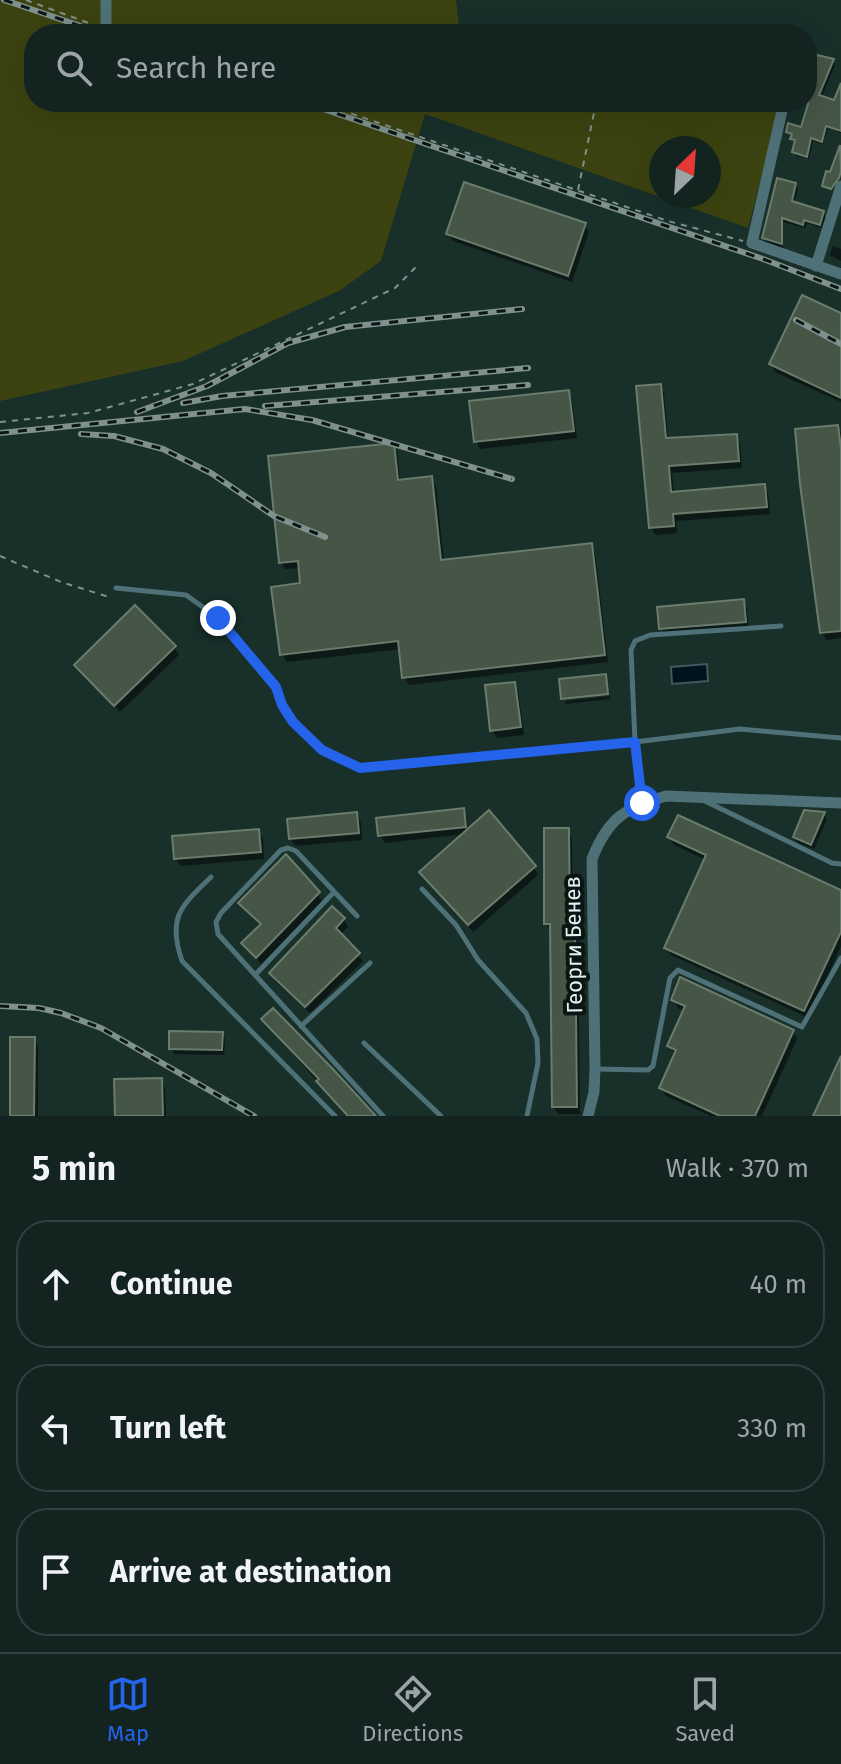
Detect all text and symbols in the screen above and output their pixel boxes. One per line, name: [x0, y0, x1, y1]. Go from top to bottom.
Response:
search box: [24, 24, 817, 112]
icon: search: [52, 46, 96, 90]
text: Search here: [116, 50, 276, 86]
north arrow: [649, 136, 721, 208]
route end: [200, 600, 236, 636]
route start: [624, 785, 660, 821]
street label: Георги Бенев: [559, 876, 588, 1014]
text: 5 min: [32, 1148, 116, 1189]
text: Walk · 370 m: [666, 1153, 809, 1184]
icon: ahead: [34, 1262, 78, 1306]
text: Continue: [110, 1266, 233, 1302]
text: 40 m: [749, 1269, 807, 1300]
icon: left: [34, 1406, 78, 1450]
text: Turn left: [110, 1410, 226, 1446]
text: 330 m: [737, 1413, 807, 1444]
icon: arrive: [34, 1550, 78, 1594]
text: Arrive at destination: [110, 1554, 392, 1590]
tab: Map: [106, 1672, 150, 1747]
tab: Directions: [362, 1672, 463, 1747]
tab: Saved: [675, 1672, 735, 1747]

